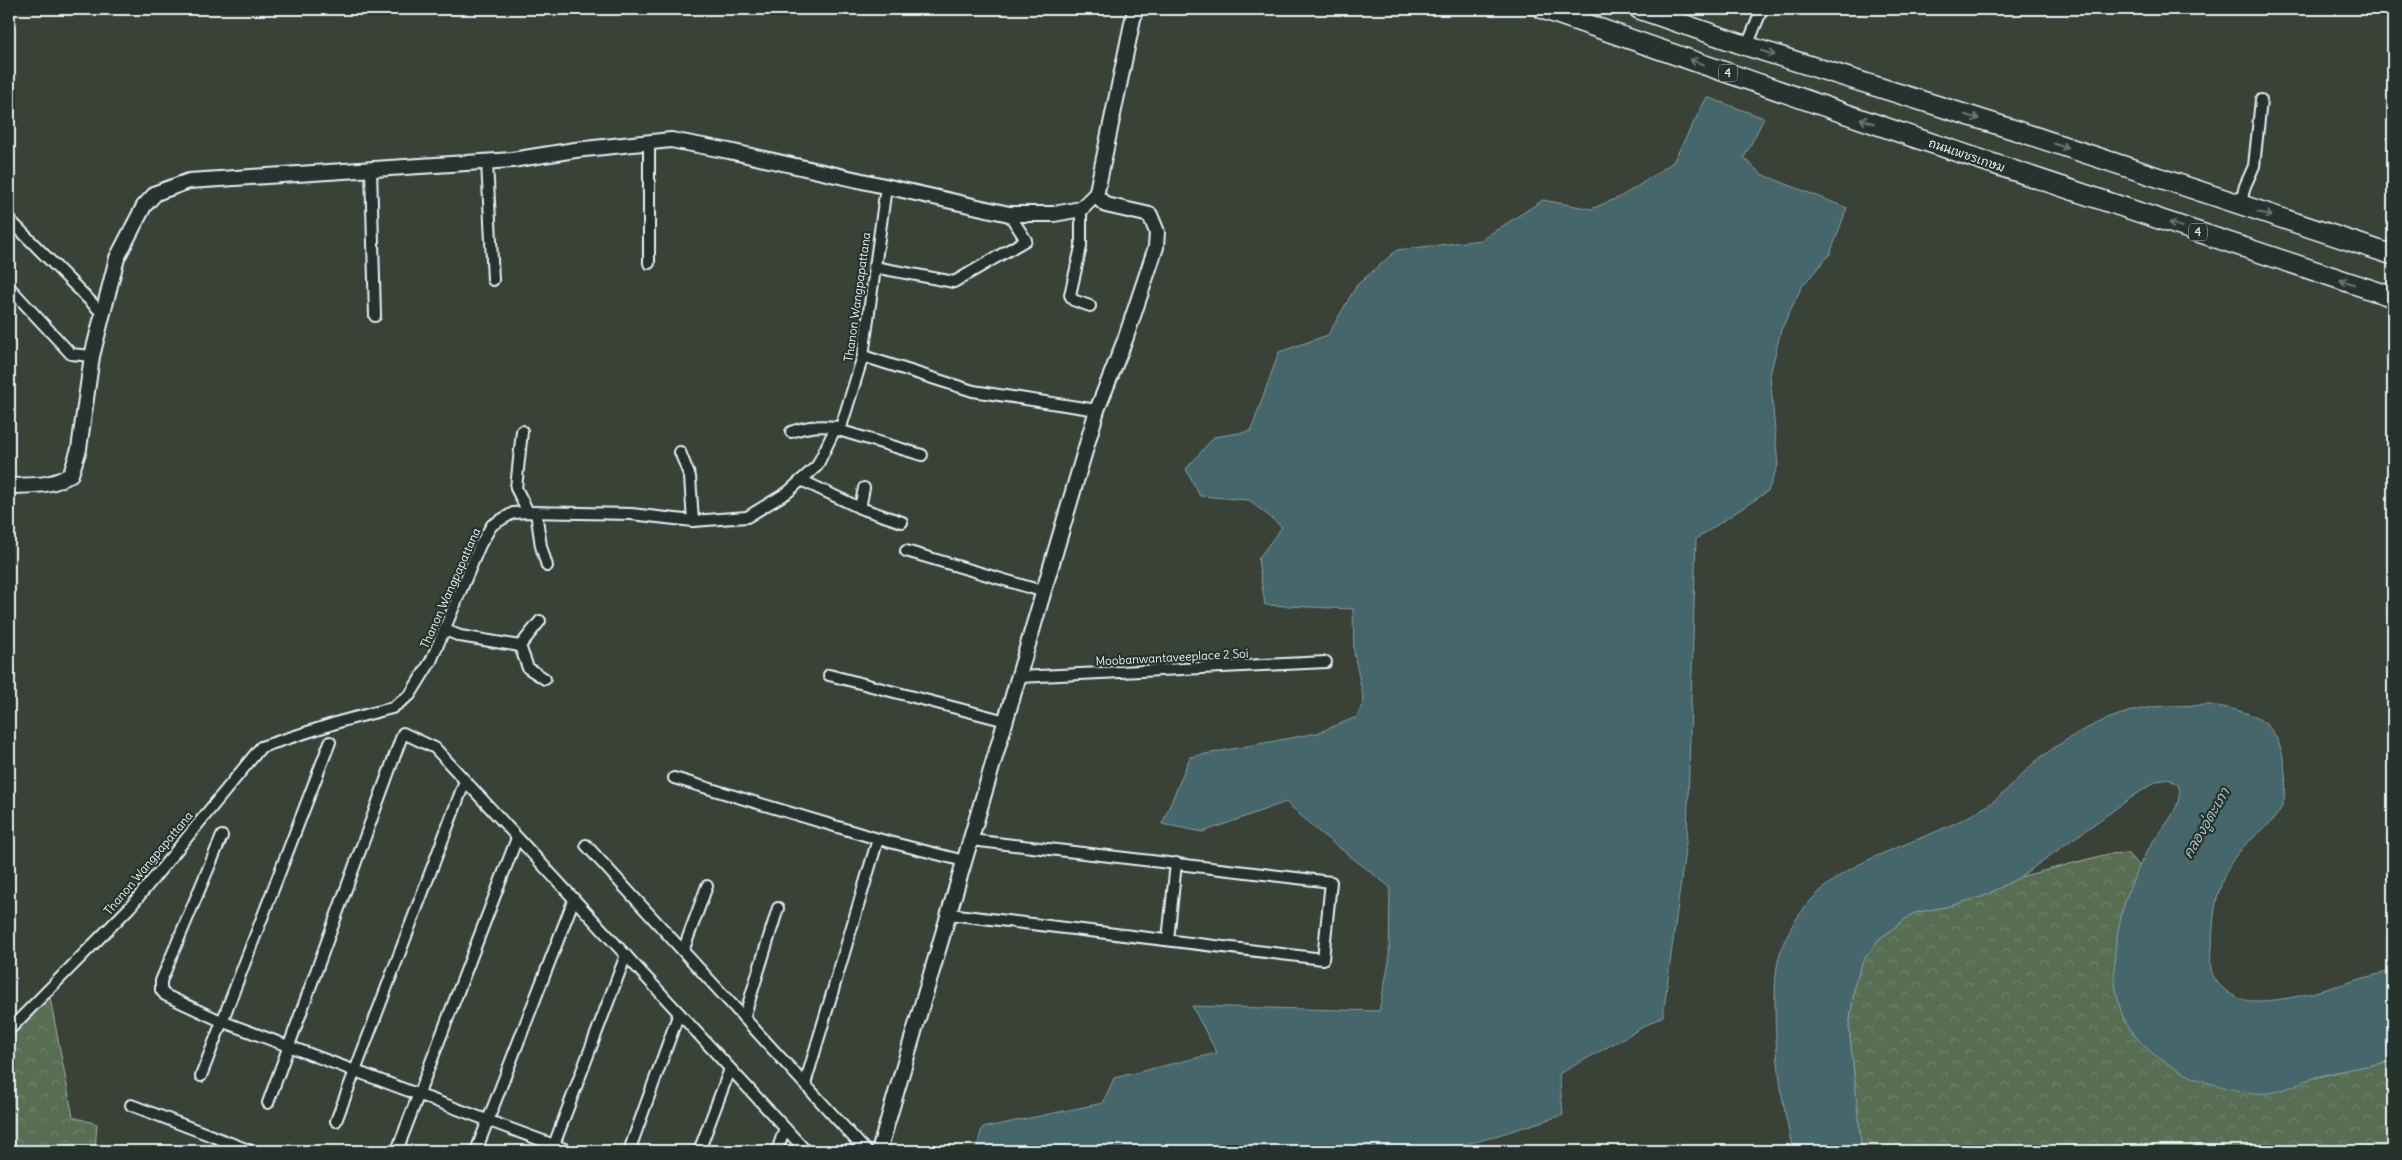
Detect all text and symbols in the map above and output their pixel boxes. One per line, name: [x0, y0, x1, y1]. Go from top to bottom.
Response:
one-way arrow: [1760, 49, 1776, 58]
one-way arrow: [1690, 57, 1705, 66]
road number: 4: [1719, 64, 1737, 82]
one-way arrow: [1963, 113, 1979, 122]
one-way arrow: [1860, 116, 1875, 125]
street label: ถนนเพชรเกษม: [1927, 135, 2007, 175]
one-way arrow: [2052, 142, 2068, 151]
one-way arrow: [2256, 209, 2272, 219]
one-way arrow: [2169, 220, 2185, 229]
road number: 4: [2189, 223, 2207, 240]
street label: Thanon Wangpapattana: [840, 231, 874, 363]
one-way arrow: [2339, 276, 2355, 286]
street label: Thanon Wangpapattana: [417, 525, 483, 651]
street label: Moobanwantaveeplace 2 Soi: [1095, 645, 1249, 669]
water label: คลองอู่ตะเภา: [2179, 784, 2235, 862]
street label: Thanon Wangpapattana: [100, 808, 196, 918]

